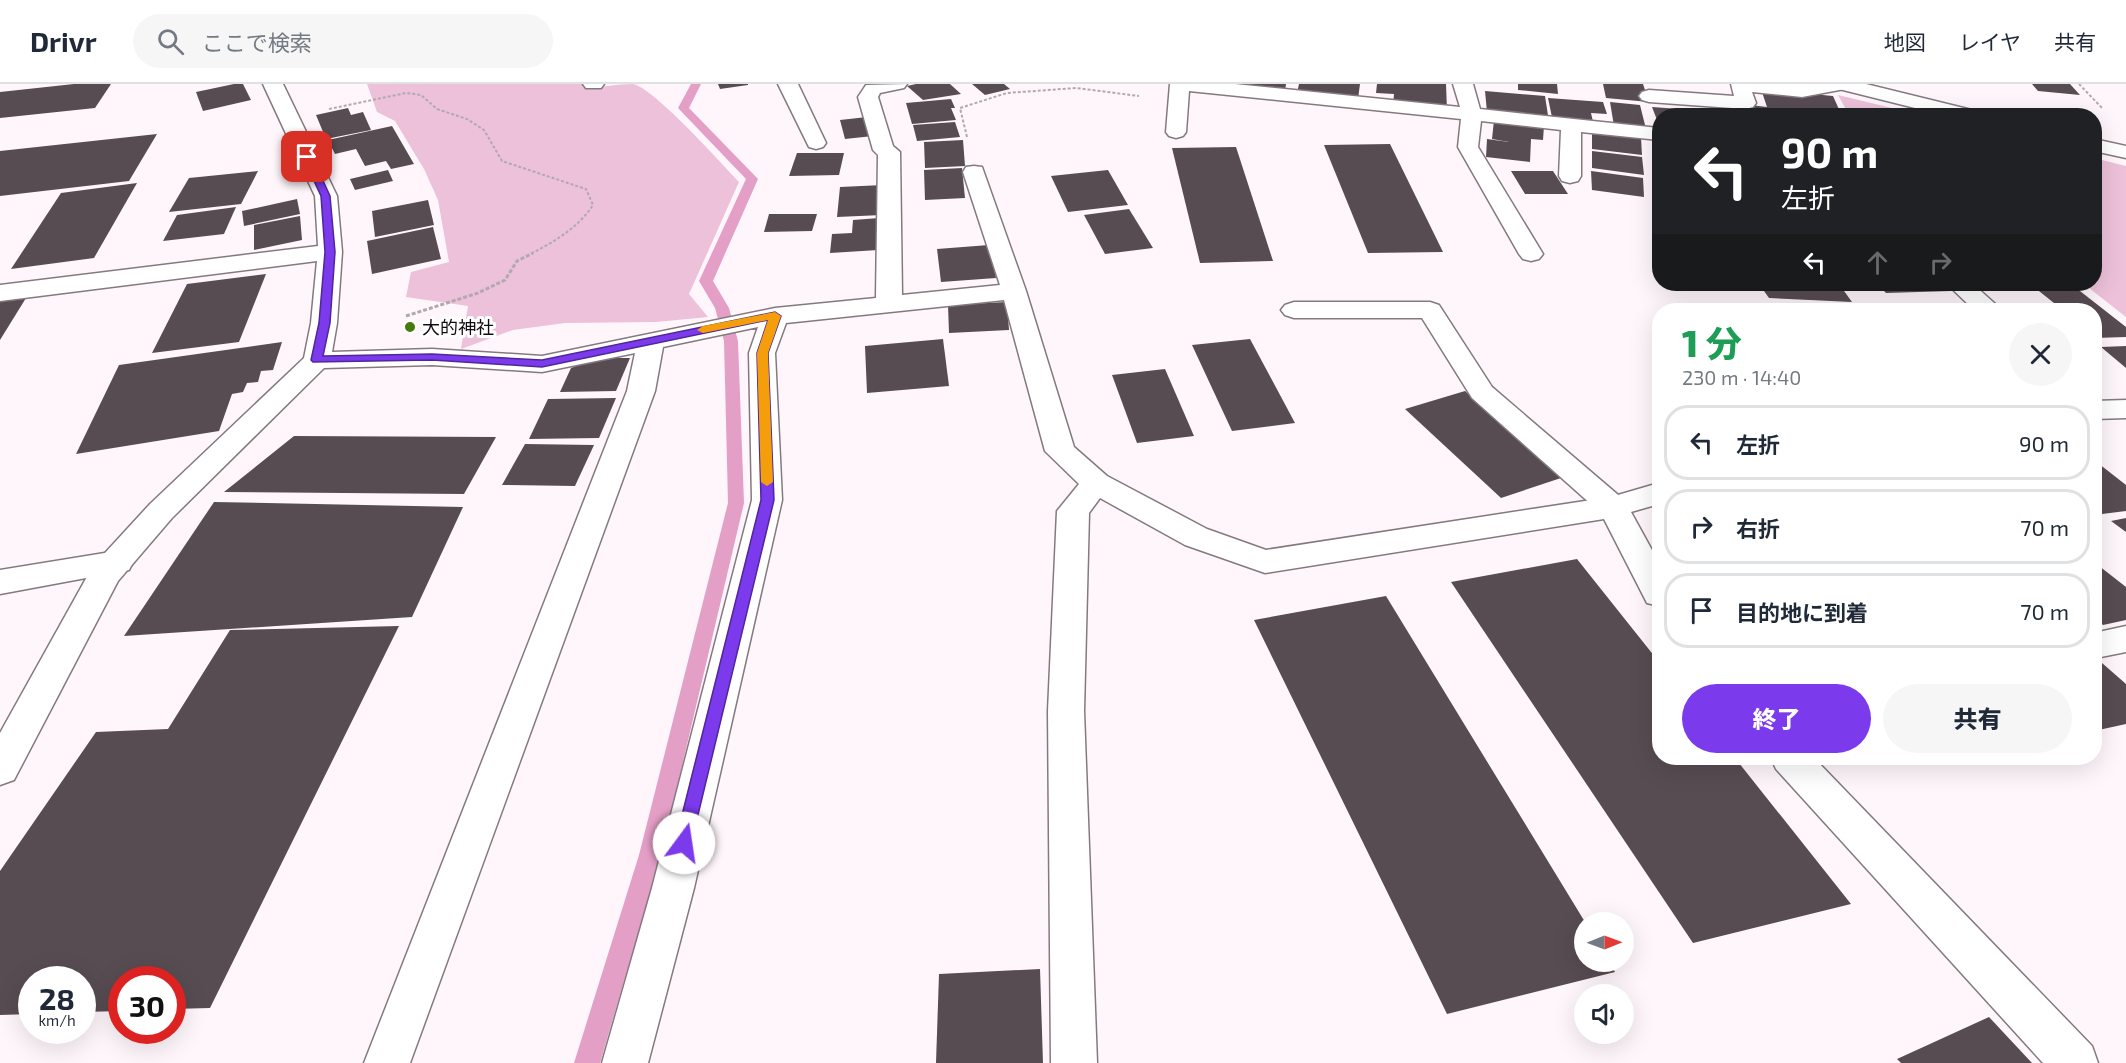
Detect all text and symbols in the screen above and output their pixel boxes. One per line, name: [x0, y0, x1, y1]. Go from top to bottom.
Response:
search box: [133, 14, 553, 68]
text: Drivr: [30, 24, 97, 58]
icon: search: [154, 25, 187, 58]
text: ここで検索: [202, 29, 312, 55]
text: 地図: [1884, 29, 1926, 54]
text: レイヤ: [1959, 29, 2021, 54]
text: 共有: [2054, 29, 2096, 54]
text: 90 m: [1781, 126, 1878, 176]
pin: [281, 131, 332, 182]
icon: left: [1682, 132, 1760, 210]
icon: arrive: [290, 140, 323, 173]
text: 左折: [1781, 181, 1835, 213]
icon: left: [1798, 246, 1831, 279]
icon: ahead: [1861, 246, 1894, 279]
icon: right: [1924, 246, 1957, 279]
place label: 大的神社: [422, 316, 494, 338]
marker: 大的神社: [403, 320, 417, 334]
text: 1 分: [1682, 321, 1742, 364]
button: close: [2009, 323, 2072, 386]
text: 230 m · 14:40: [1682, 365, 1801, 389]
icon: left: [1685, 426, 1718, 459]
text: 90 m: [2019, 430, 2069, 456]
text: 左折: [1736, 431, 1780, 457]
icon: right: [1685, 510, 1718, 543]
text: 70 m: [2020, 514, 2069, 540]
text: 右折: [1736, 515, 1780, 541]
icon: arrive: [1685, 594, 1718, 627]
text: 70 m: [2020, 598, 2069, 624]
text: 目的地に到着: [1736, 599, 1868, 625]
button: 終了: [1682, 684, 1871, 753]
button: 共有: [1883, 684, 2072, 753]
position arrow: [652, 811, 716, 875]
north arrow: [1574, 912, 1634, 972]
map controls: [1574, 912, 1634, 1044]
speed limit sign: 30: [108, 966, 186, 1044]
text: 28: [39, 980, 75, 1016]
button: sound: [1574, 984, 1634, 1044]
text: km/h: [38, 1011, 76, 1029]

